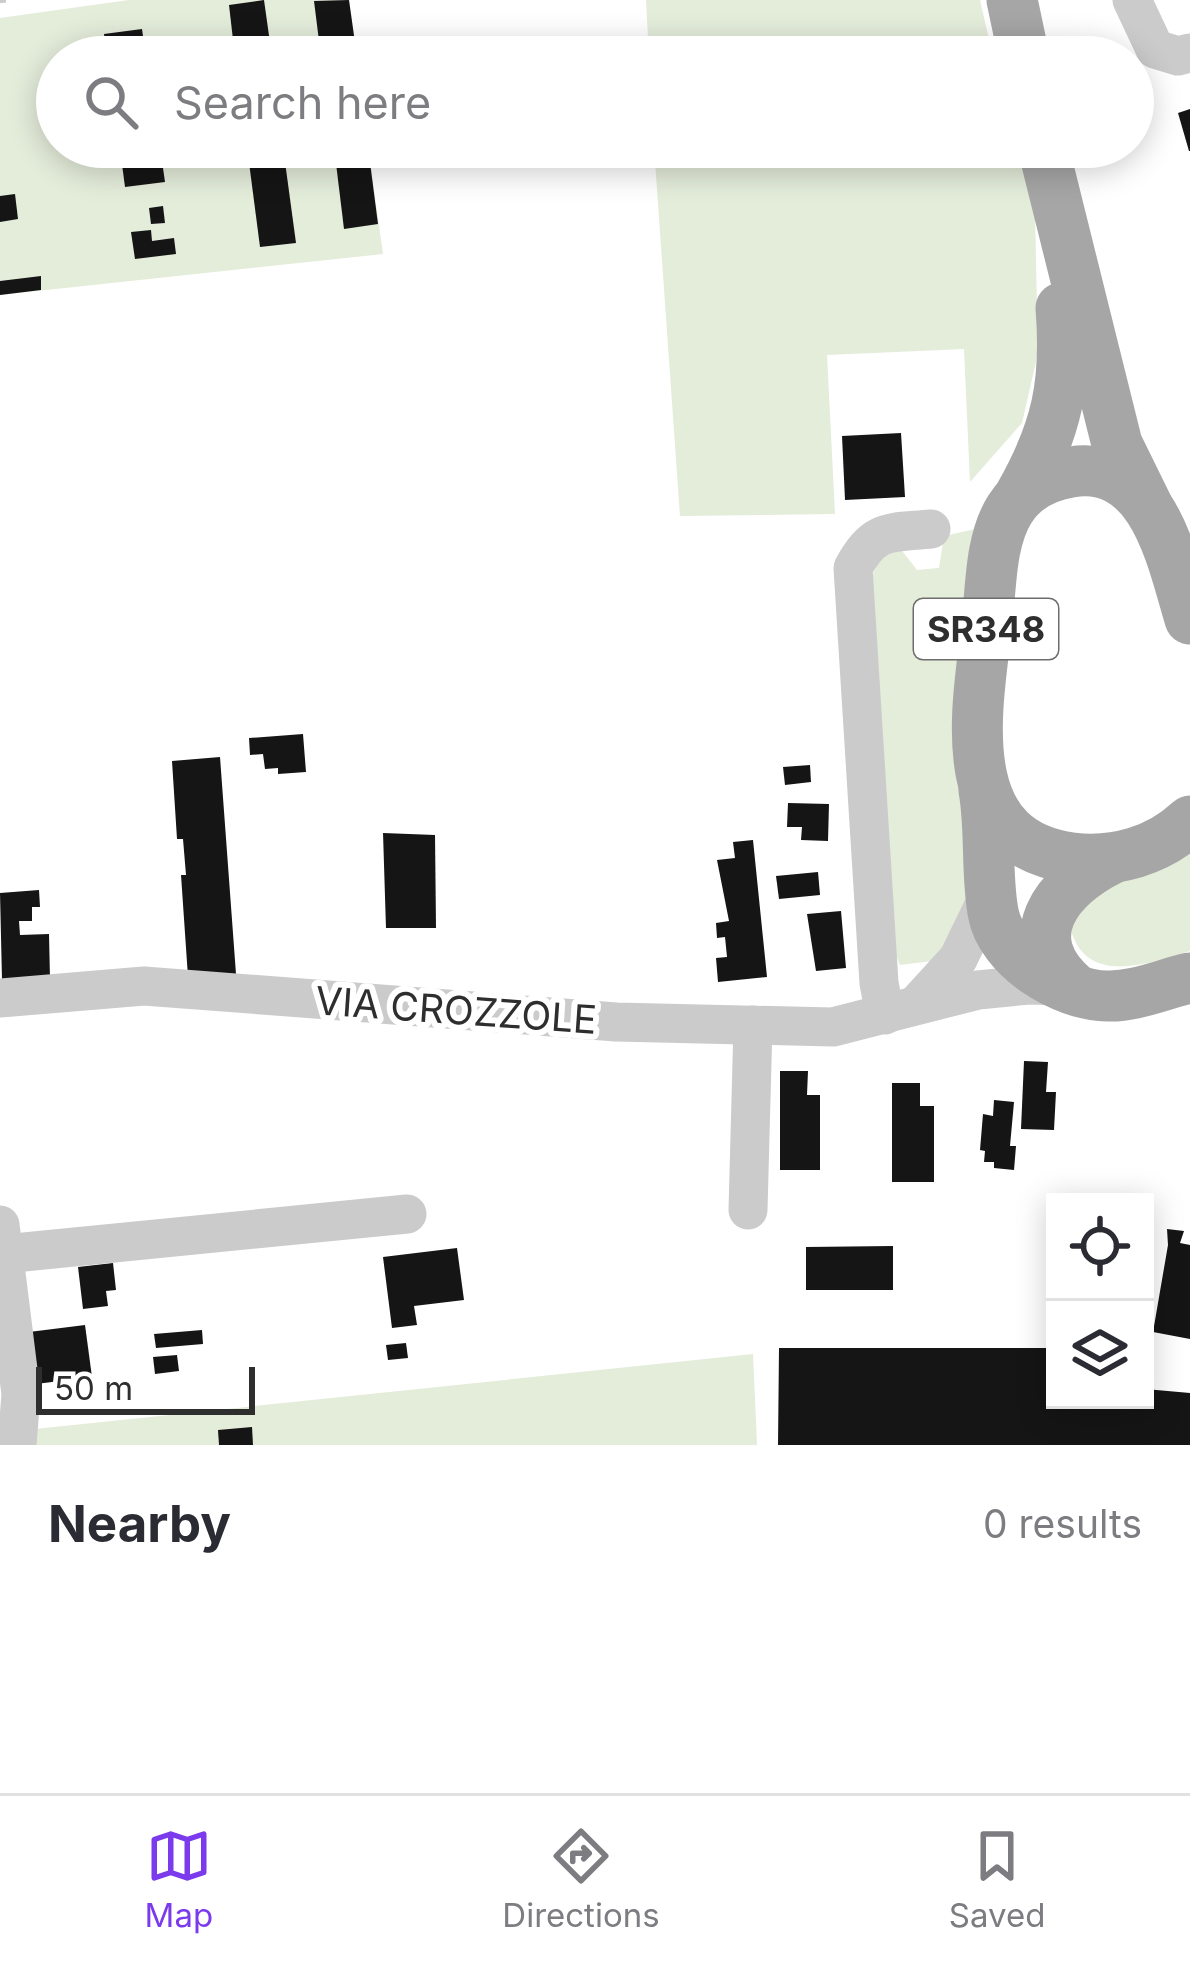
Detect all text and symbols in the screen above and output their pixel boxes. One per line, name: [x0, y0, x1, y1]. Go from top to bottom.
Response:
search box: [36, 36, 1154, 168]
icon: search: [78, 69, 144, 135]
text: Search here: [174, 75, 431, 130]
road number: SR348: [914, 599, 1058, 659]
street label: VIA CROZZOLE: [314, 976, 598, 1043]
map controls: [1046, 1193, 1154, 1409]
button: locate: [1046, 1193, 1154, 1301]
button: layers: [1046, 1301, 1154, 1409]
scale bar: [36, 1361, 255, 1414]
text: 50 m: [54, 1368, 133, 1408]
text: Nearby: [48, 1493, 231, 1554]
text: 0 results: [983, 1500, 1142, 1547]
tab: Map: [145, 1823, 213, 1935]
tab: Directions: [502, 1823, 660, 1935]
tab: Saved: [949, 1823, 1045, 1935]

